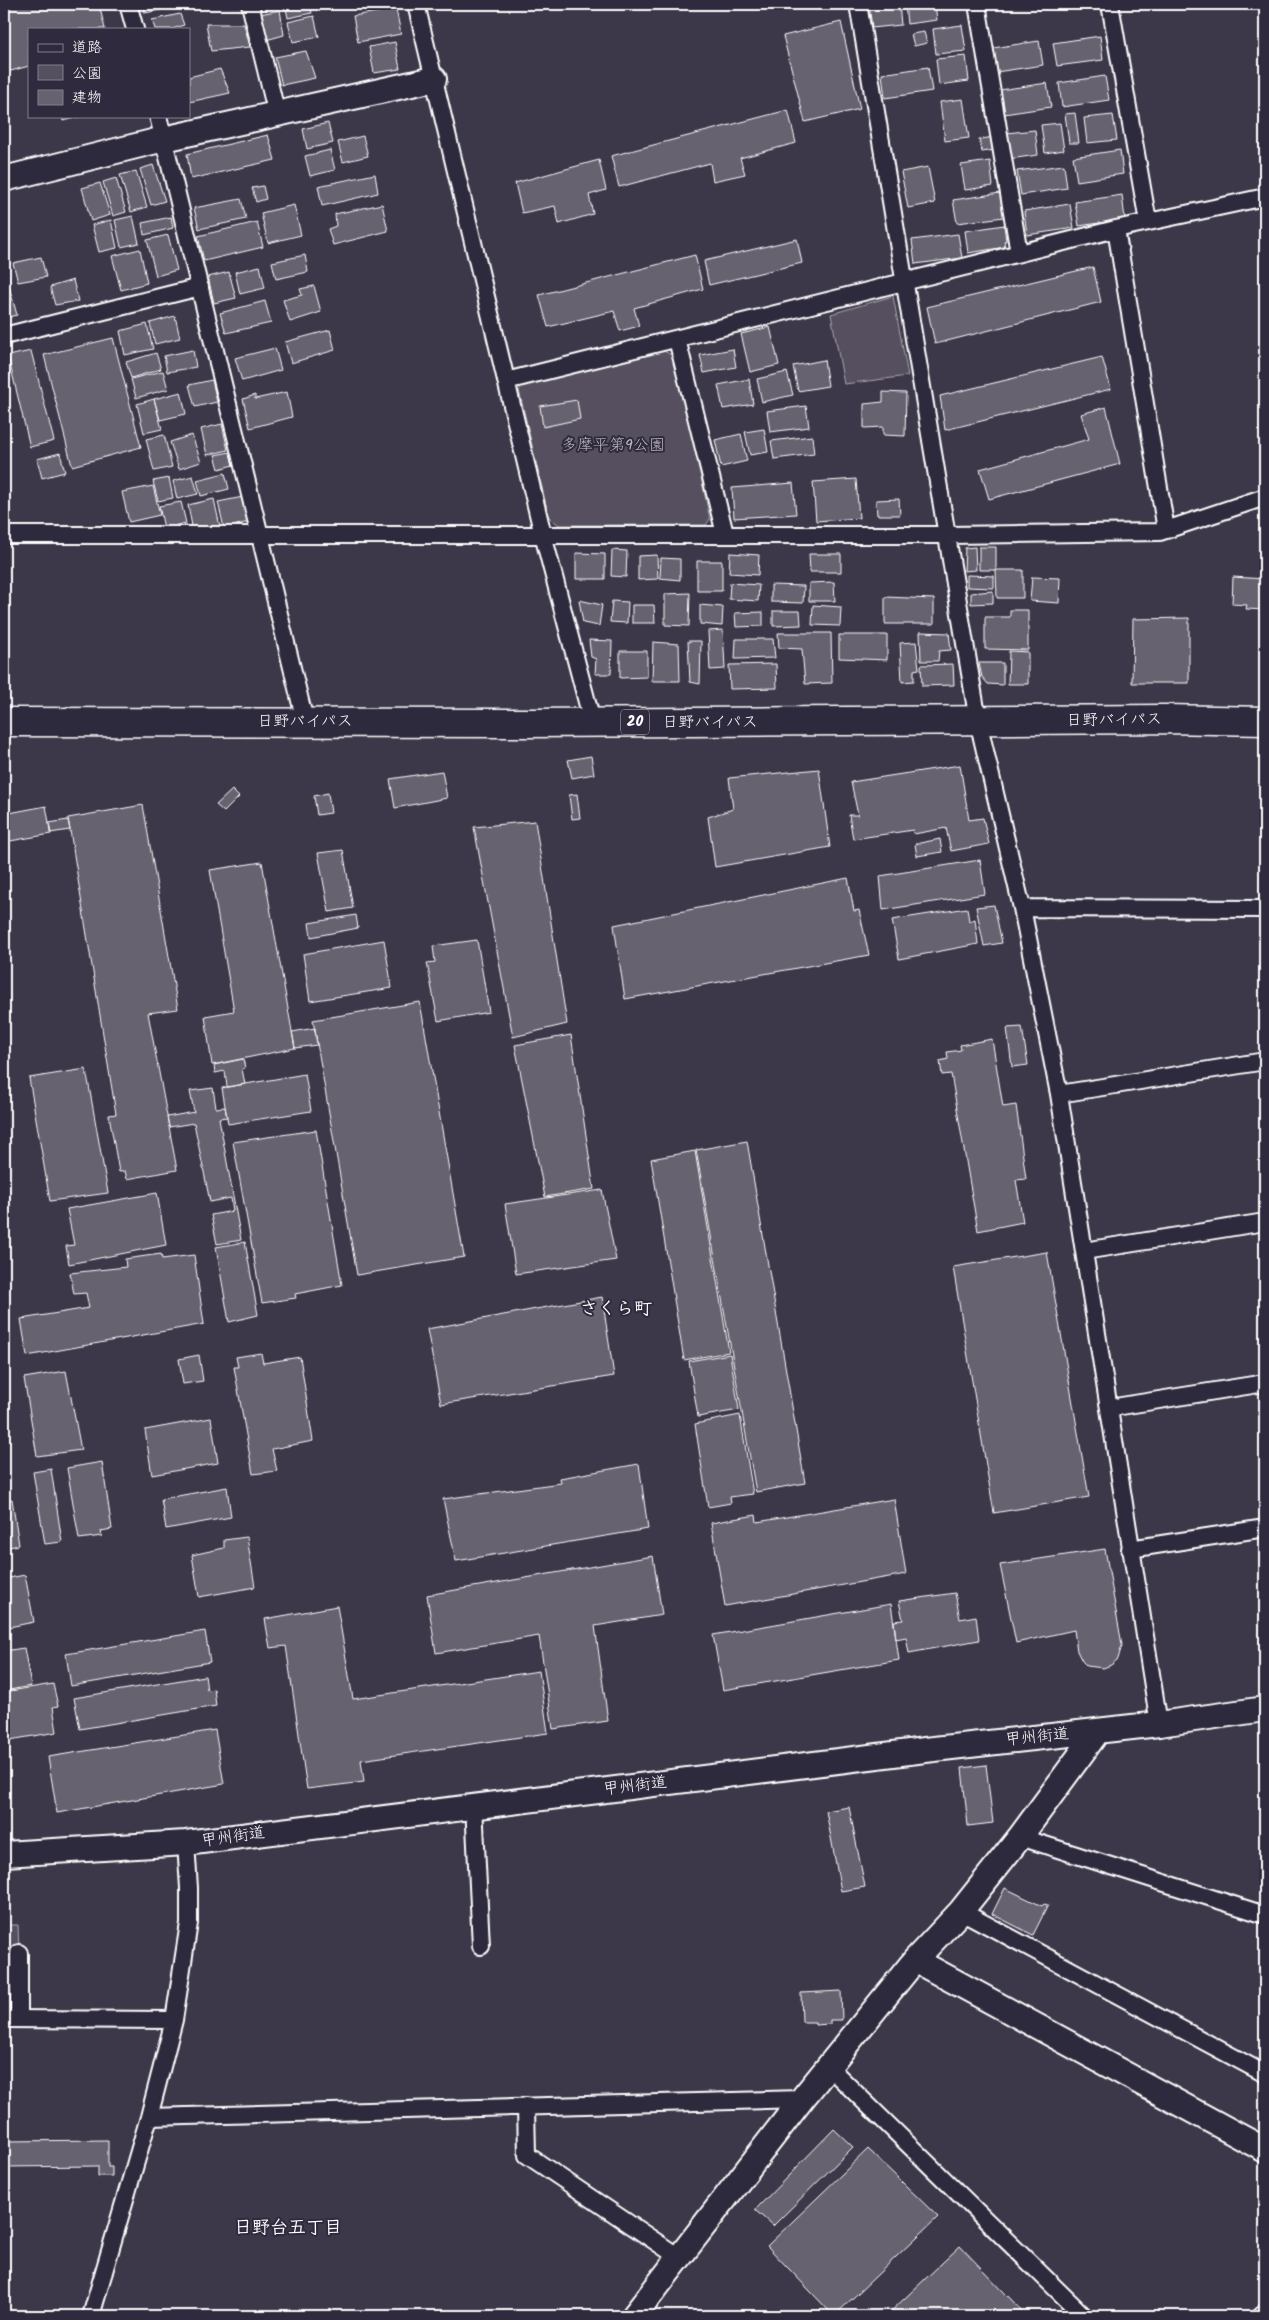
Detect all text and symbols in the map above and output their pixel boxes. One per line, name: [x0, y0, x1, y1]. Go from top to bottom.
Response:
legend: [28, 28, 190, 118]
text: 道路: [72, 36, 102, 60]
text: 公園: [72, 62, 102, 86]
text: 建物: [72, 86, 102, 110]
park label: 多摩平第9公園: [561, 433, 665, 458]
street label: 日野バイパス: [1066, 707, 1162, 733]
street label: 日野バイパス: [257, 709, 353, 734]
road number: 20: [621, 710, 649, 734]
street label: 日野バイパス: [662, 710, 758, 735]
district label: さくら町: [580, 1295, 652, 1324]
street label: 甲州街道: [1004, 1721, 1070, 1753]
street label: 甲州街道: [602, 1770, 668, 1802]
street label: 甲州街道: [200, 1820, 266, 1854]
district label: 日野台五丁目: [234, 2214, 342, 2243]

